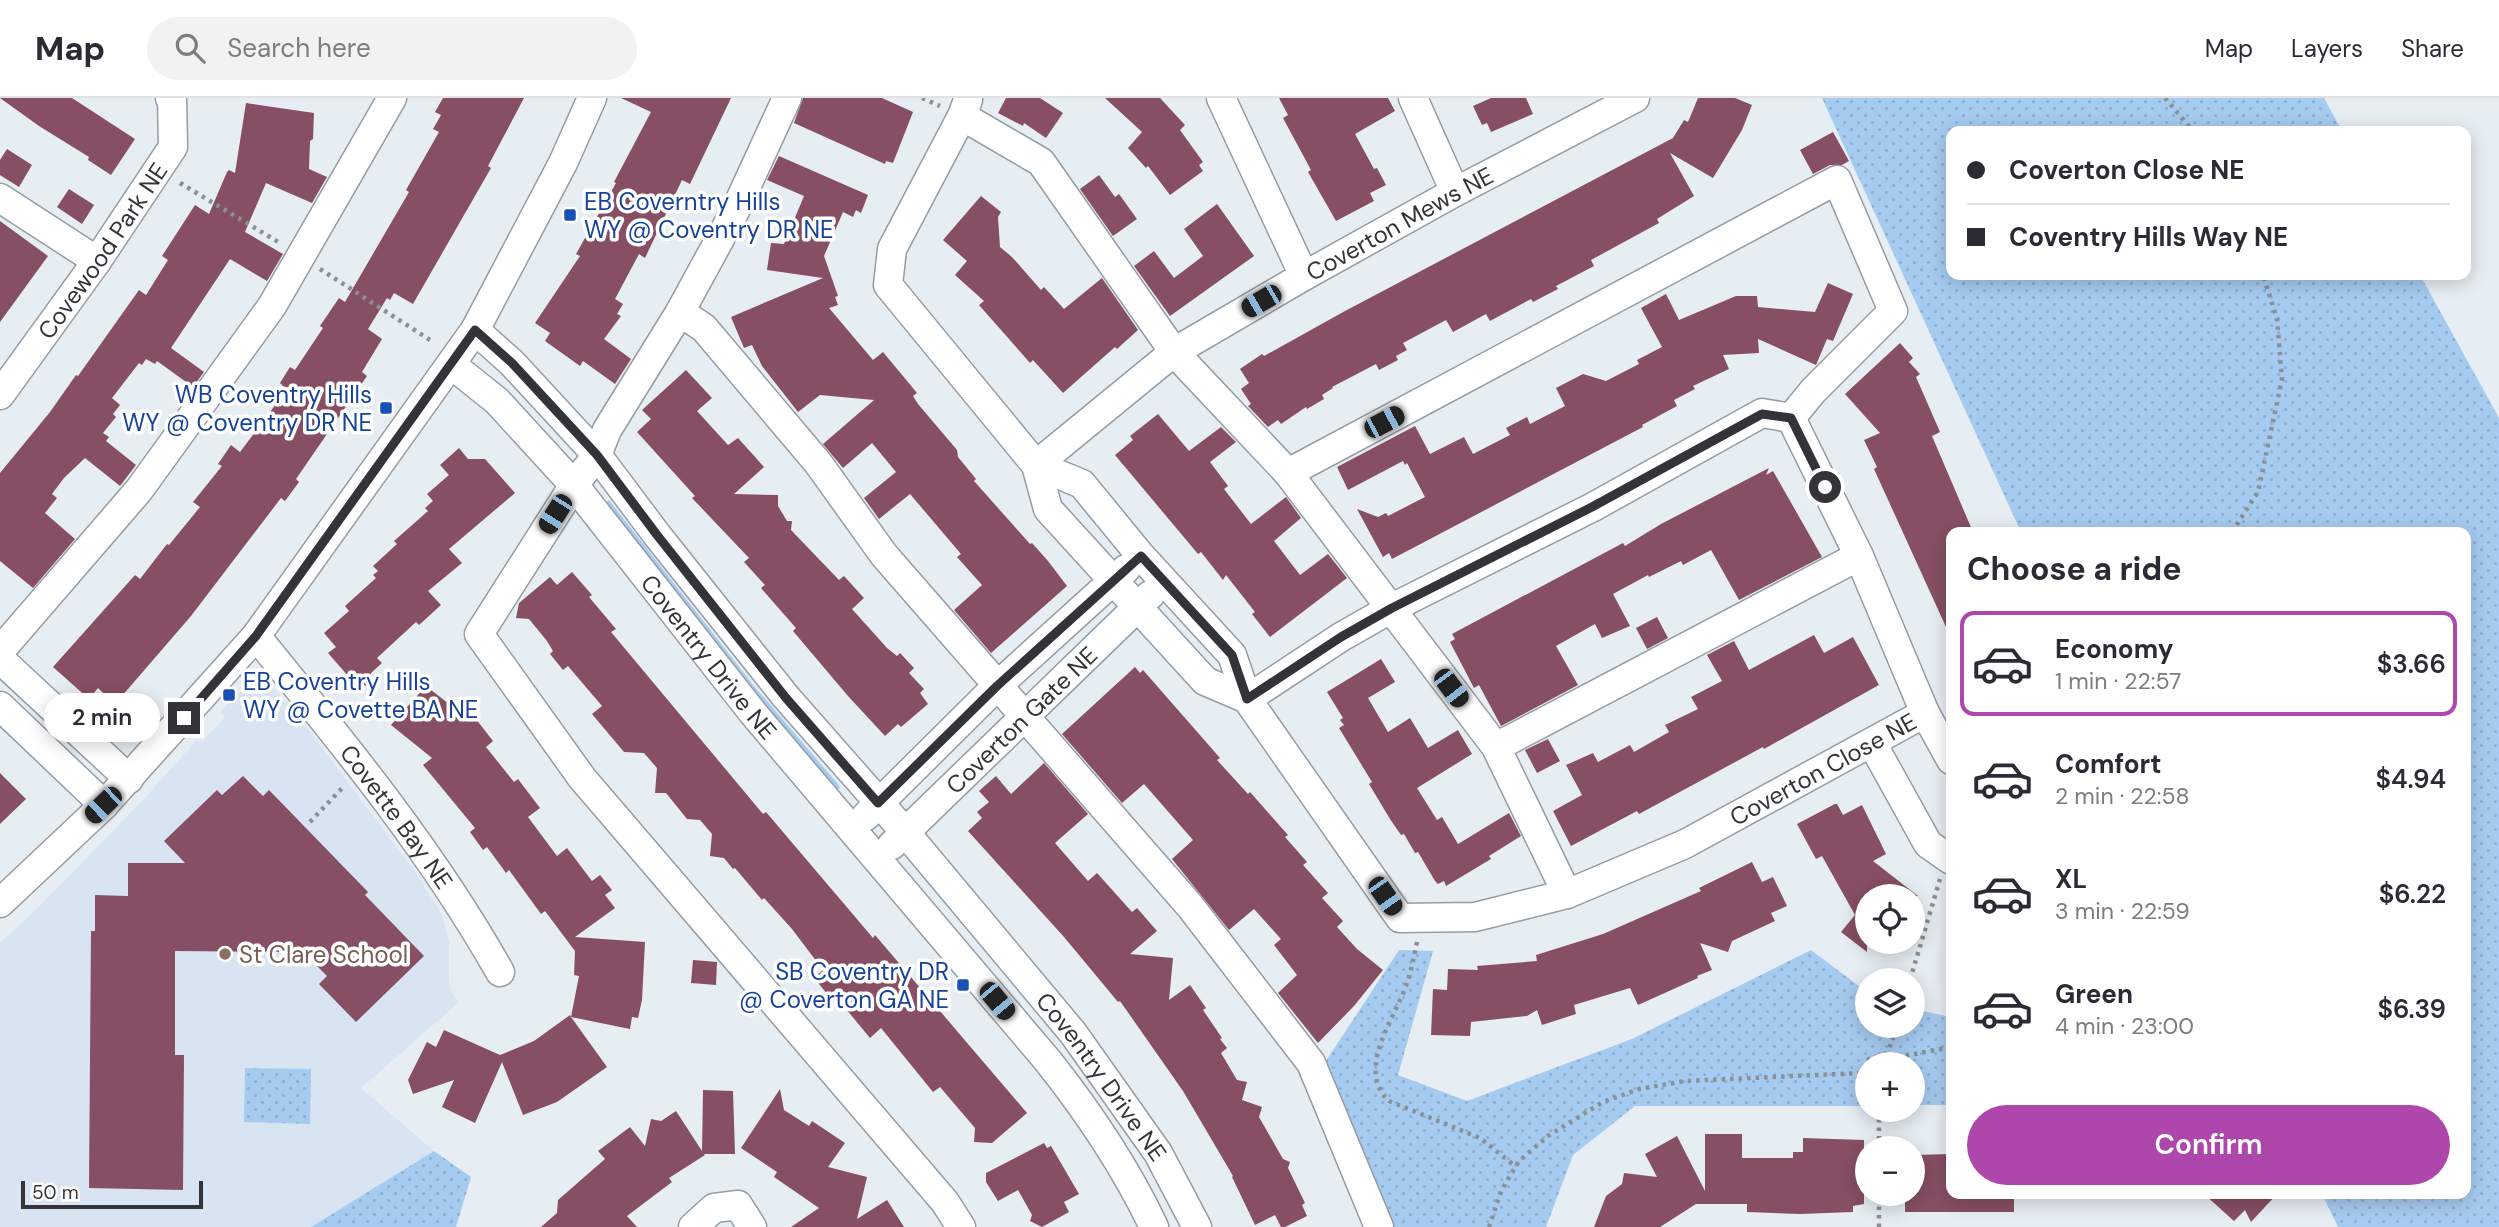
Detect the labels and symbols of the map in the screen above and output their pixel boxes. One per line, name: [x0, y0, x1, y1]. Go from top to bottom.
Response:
street label: Covewood Park NE: [30, 156, 174, 345]
street label: Coverton Mews NE: [1300, 159, 1498, 287]
place label: EB Coverntry Hills WY @ Coventry DR NE: [584, 186, 834, 245]
marker: EB Coverntry Hills WY @ Coventry DR NE: [562, 207, 578, 223]
car: [1238, 281, 1285, 321]
place label: WB Coventry Hills WY @ Coventry DR NE: [122, 379, 372, 438]
marker: WB Coventry Hills WY @ Coventry DR NE: [378, 400, 394, 416]
car: [1361, 403, 1408, 441]
route start: [1809, 471, 1841, 503]
car: [535, 491, 576, 537]
street label: Coventry Drive NE: [634, 568, 784, 745]
street label: Coverton Gate NE: [939, 639, 1104, 800]
car: [1430, 665, 1473, 711]
place label: EB Coventry Hills WY @ Covette BA NE: [243, 666, 478, 725]
marker: EB Coventry Hills WY @ Covette BA NE: [221, 687, 237, 703]
callout: 2 min: [44, 694, 160, 742]
route end: [168, 702, 200, 734]
street label: Coverton Close NE: [1724, 705, 1922, 832]
street label: Covette Bay NE: [334, 738, 460, 895]
car: [81, 783, 126, 827]
car: [1365, 873, 1406, 919]
place label: St Clare School: [239, 939, 408, 970]
marker: St Clare School: [217, 946, 233, 962]
place label: SB Coventry DR @ Coverton GA NE: [739, 956, 949, 1015]
marker: SB Coventry DR @ Coverton GA NE: [955, 977, 971, 993]
car: [976, 978, 1019, 1024]
street label: Coventry Drive NE: [1030, 986, 1174, 1167]
scale bar: [21, 1178, 203, 1210]

